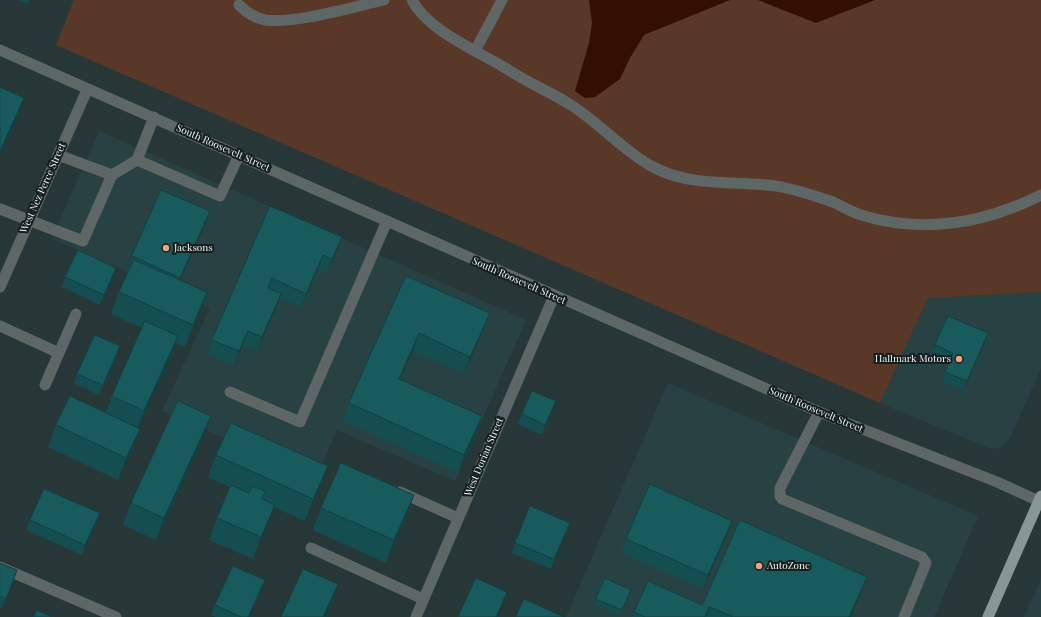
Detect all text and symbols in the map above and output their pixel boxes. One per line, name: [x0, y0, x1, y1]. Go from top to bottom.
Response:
street label: South Roosevelt Street: [174, 122, 272, 174]
street label: West Nez Perce Street: [18, 141, 68, 235]
place label: Jacksons: [174, 242, 213, 254]
marker: Jacksons: [161, 243, 171, 253]
street label: South Roosevelt Street: [470, 255, 568, 307]
place label: Hallmark Motors: [875, 353, 951, 365]
marker: Hallmark Motors: [954, 354, 964, 364]
street label: South Roosevelt Street: [767, 385, 865, 435]
street label: West Dorian Street: [462, 416, 506, 498]
place label: AutoZone: [767, 560, 810, 572]
marker: AutoZone: [754, 561, 764, 571]

